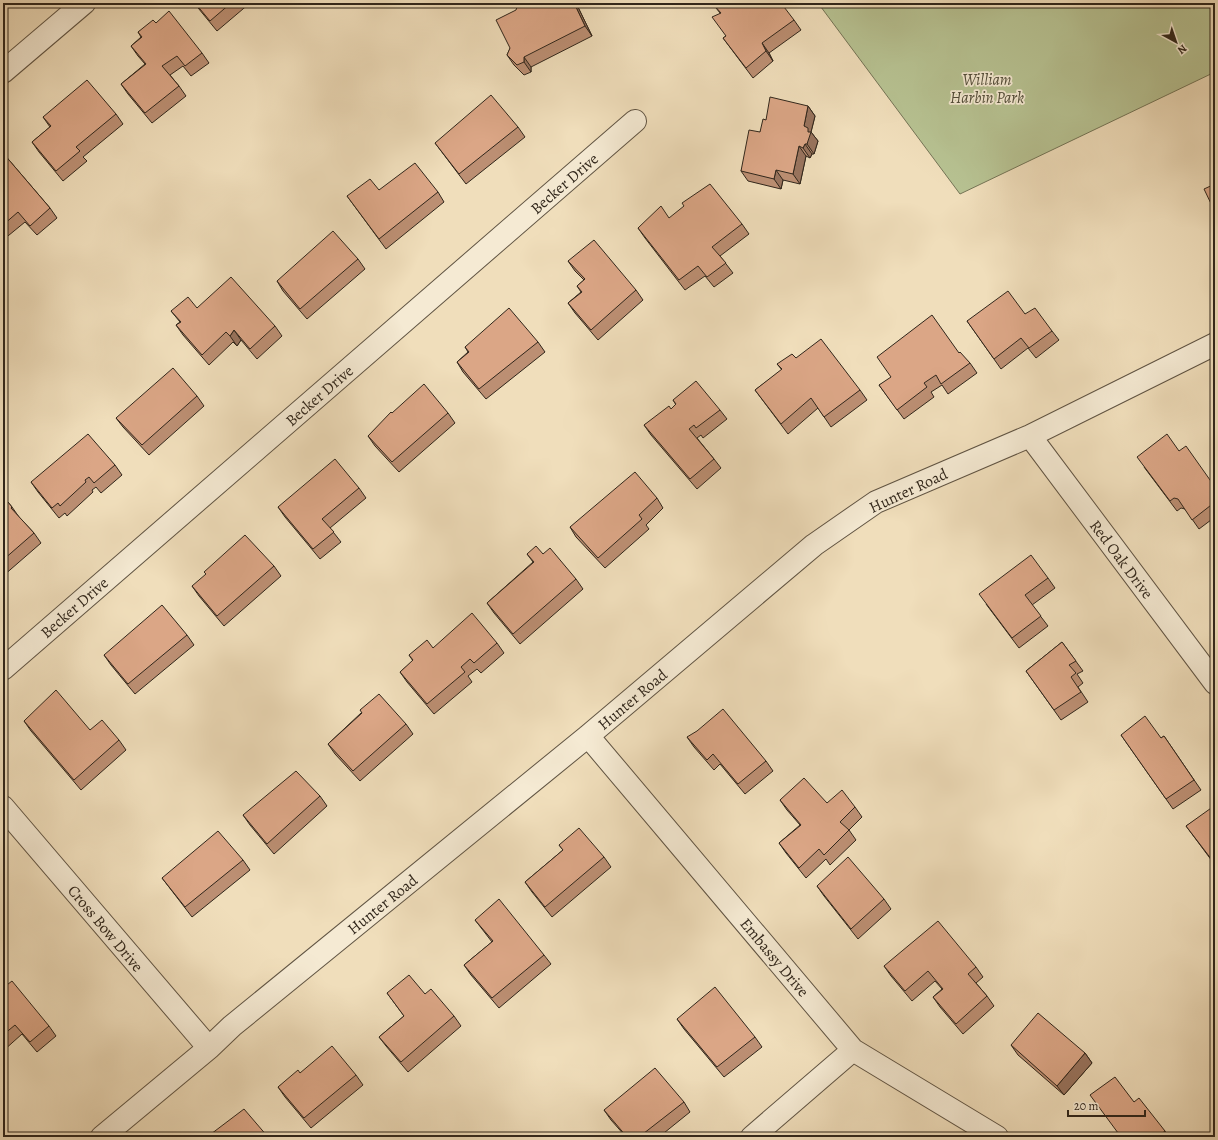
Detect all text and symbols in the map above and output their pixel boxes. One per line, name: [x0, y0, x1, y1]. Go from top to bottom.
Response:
north arrow: [1156, 22, 1196, 62]
text: N: [1174, 41, 1190, 58]
park label: William Harbin Park: [950, 69, 1024, 109]
street label: Becker Drive: [526, 148, 603, 219]
street label: Becker Drive: [281, 360, 358, 431]
street label: Hunter Road: [865, 463, 952, 519]
street label: Red Oak Drive: [1084, 516, 1158, 604]
street label: Becker Drive: [36, 572, 113, 643]
street label: Hunter Road: [593, 664, 672, 735]
street label: Hunter Road: [343, 869, 423, 940]
street label: Cross Bow Drive: [62, 881, 148, 977]
street label: Embassy Drive: [735, 913, 814, 1002]
scale bar: [1068, 1092, 1145, 1118]
text: 20 m: [1074, 1098, 1098, 1114]

